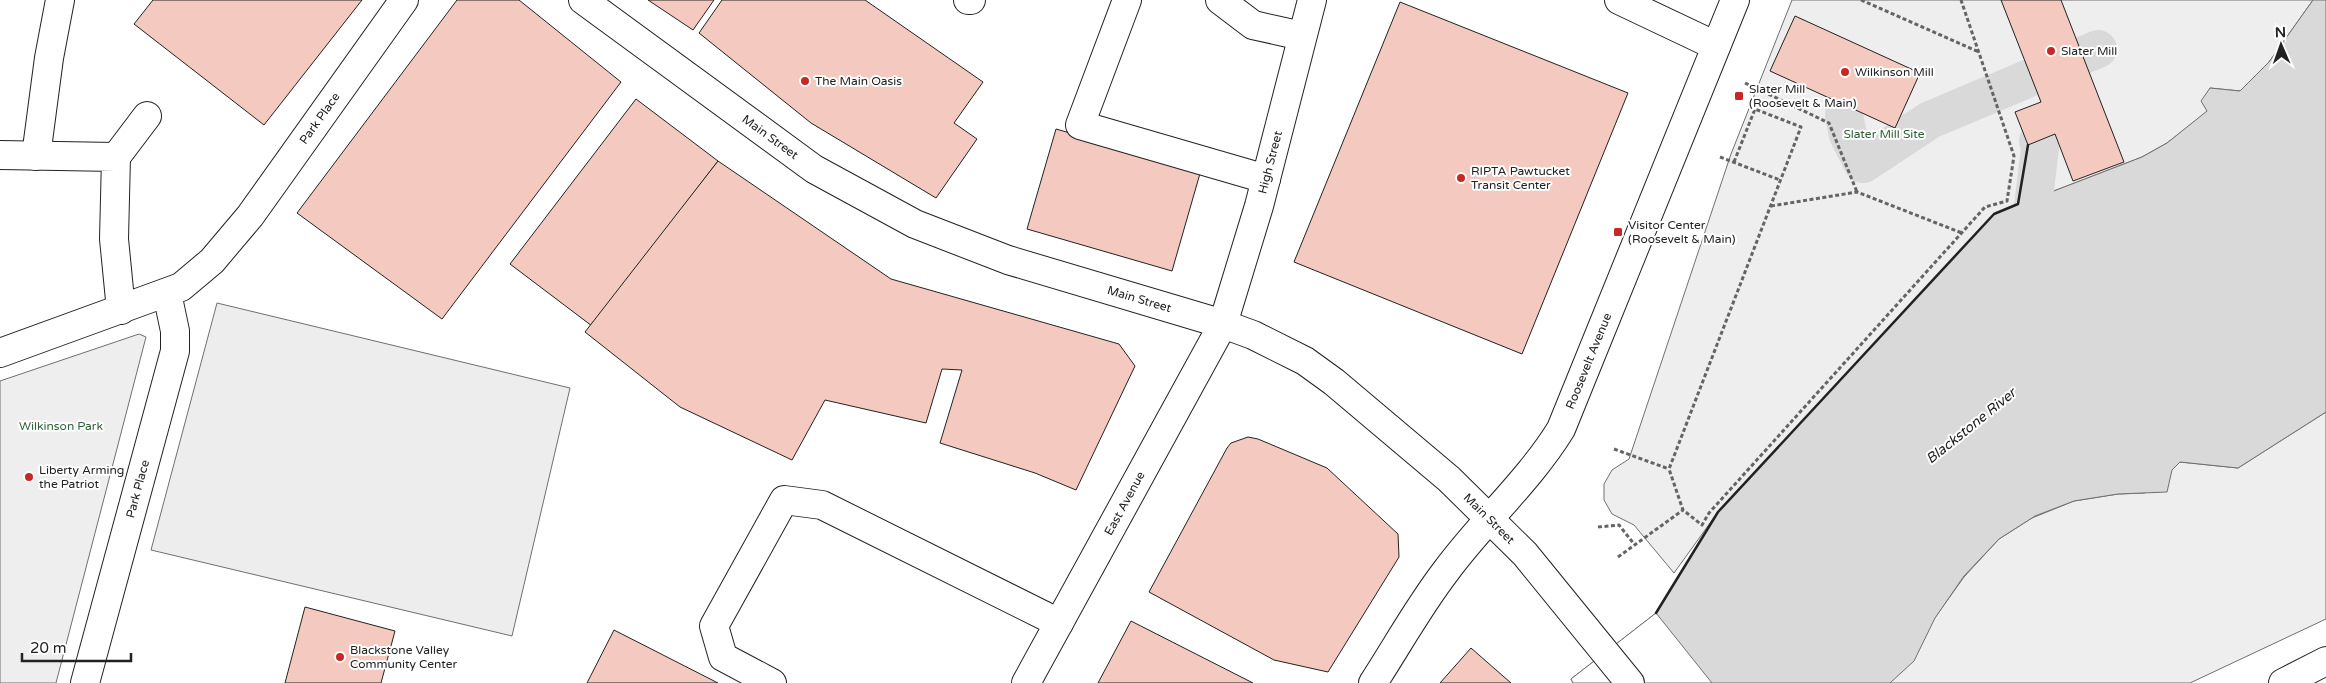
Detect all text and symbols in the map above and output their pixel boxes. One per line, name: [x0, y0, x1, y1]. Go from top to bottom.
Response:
north arrow: [2256, 20, 2306, 70]
text: N: [2275, 24, 2286, 41]
place label: Slater Mill: [2061, 44, 2117, 58]
marker: Slater Mill: [2045, 45, 2057, 57]
place label: Wilkinson Mill: [1855, 65, 1934, 79]
marker: Wilkinson Mill: [1839, 66, 1851, 78]
place label: The Main Oasis: [815, 74, 902, 88]
marker: The Main Oasis: [799, 75, 811, 87]
place label: Slater Mill (Roosevelt & Main): [1749, 82, 1857, 110]
street label: Park Place: [297, 90, 343, 147]
marker: Slater Mill (Roosevelt & Main): [1733, 90, 1745, 102]
street label: Main Street: [739, 112, 801, 162]
park label: Slater Mill Site: [1843, 127, 1925, 141]
street label: High Street: [1255, 129, 1285, 195]
place label: RIPTA Pawtucket Transit Center: [1471, 164, 1570, 192]
marker: RIPTA Pawtucket Transit Center: [1455, 172, 1467, 184]
place label: Visitor Center (Roosevelt & Main): [1628, 218, 1736, 246]
marker: Visitor Center (Roosevelt & Main): [1612, 226, 1624, 238]
street label: Main Street: [1106, 283, 1173, 315]
street label: Roosevelt Avenue: [1563, 311, 1614, 411]
water label: Blackstone River: [1923, 384, 2021, 467]
park label: Wilkinson Park: [19, 419, 103, 433]
street label: Park Place: [123, 458, 152, 520]
place label: Liberty Arming the Patriot: [39, 463, 124, 491]
street label: East Avenue: [1101, 469, 1148, 538]
marker: Liberty Arming the Patriot: [23, 471, 35, 483]
street label: Main Street: [1461, 490, 1518, 547]
scale bar: [22, 630, 131, 662]
text: 20 m: [30, 639, 67, 657]
place label: Blackstone Valley Community Center: [350, 643, 458, 671]
marker: Blackstone Valley Community Center: [334, 651, 346, 663]

